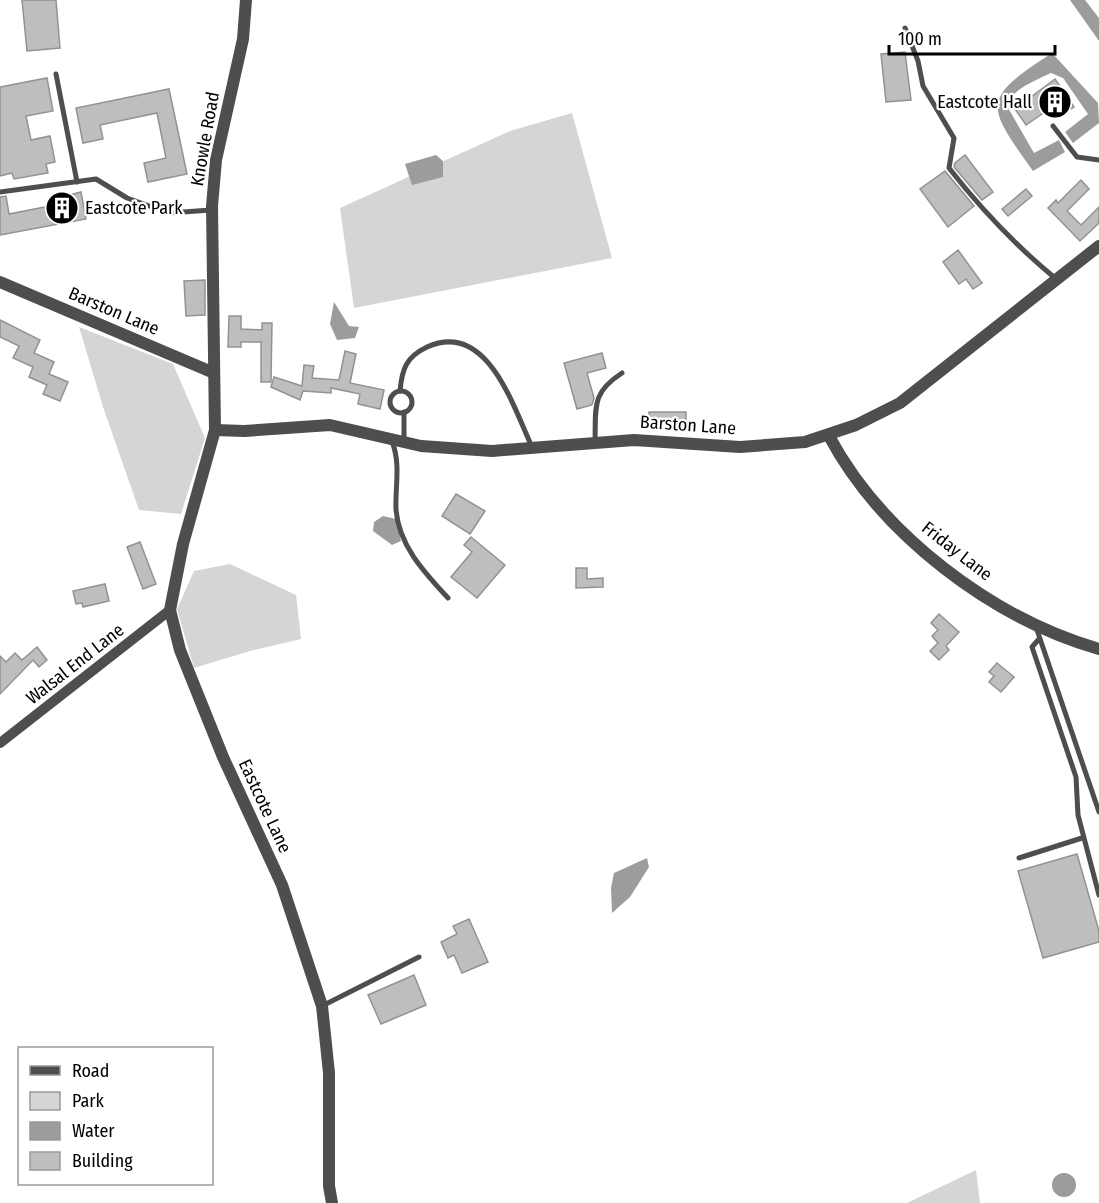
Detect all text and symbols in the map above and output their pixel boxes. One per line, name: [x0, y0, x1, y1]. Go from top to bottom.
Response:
scale bar: [889, 18, 1056, 56]
text: 100 m: [898, 28, 942, 50]
building icon: Eastcote Hall: [1037, 84, 1073, 120]
street label: Knowle Road: [186, 90, 224, 188]
place label: Eastcote Hall: [937, 91, 1032, 113]
building icon: Eastcote Park: [44, 190, 80, 226]
place label: Eastcote Park: [85, 197, 183, 219]
street label: Barston Lane: [65, 282, 163, 340]
street label: Barston Lane: [639, 411, 737, 439]
street label: Friday Lane: [917, 517, 997, 585]
street label: Walsal End Lane: [22, 619, 128, 709]
street label: Eastcote Lane: [234, 756, 296, 856]
legend: [18, 1047, 213, 1185]
text: Road: [72, 1060, 109, 1082]
text: Park: [72, 1090, 105, 1112]
text: Water: [72, 1120, 115, 1142]
text: Building: [72, 1150, 133, 1172]

